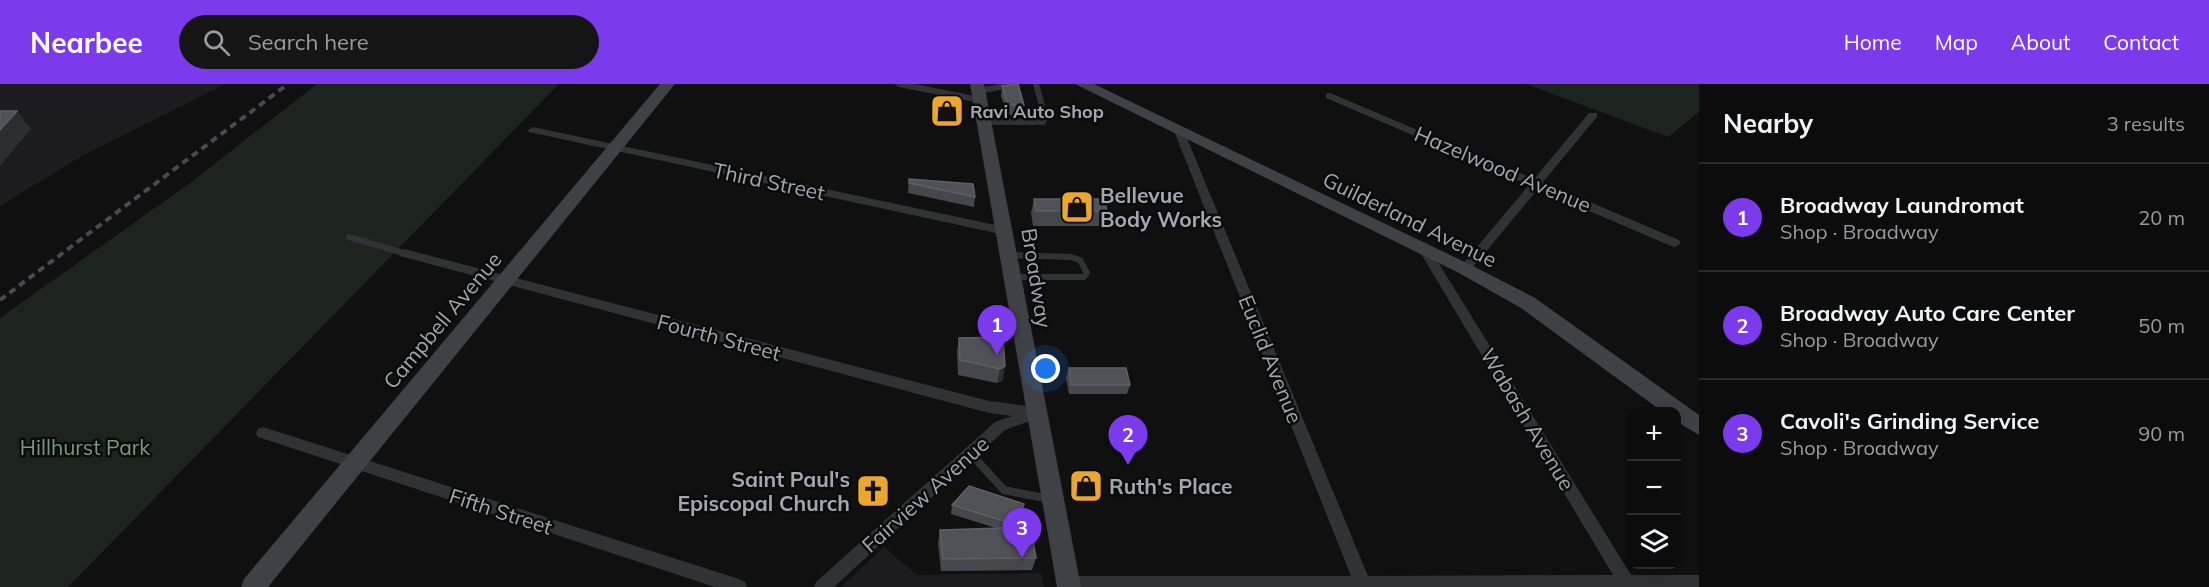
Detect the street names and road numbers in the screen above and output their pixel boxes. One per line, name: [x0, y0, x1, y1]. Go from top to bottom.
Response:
street label: Hazelwood Avenue: [1411, 120, 1595, 218]
street label: Third Street: [711, 156, 827, 206]
street label: Guilderland Avenue: [1319, 166, 1501, 272]
street label: Broadway: [1016, 226, 1058, 330]
street label: Campbell Avenue: [377, 246, 507, 394]
street label: Euclid Avenue: [1233, 291, 1309, 427]
street label: Fourth Street: [654, 308, 784, 366]
street label: Wabash Avenue: [1475, 343, 1581, 495]
street label: Fairview Avenue: [856, 430, 994, 558]
street label: Fifth Street: [446, 482, 556, 540]

